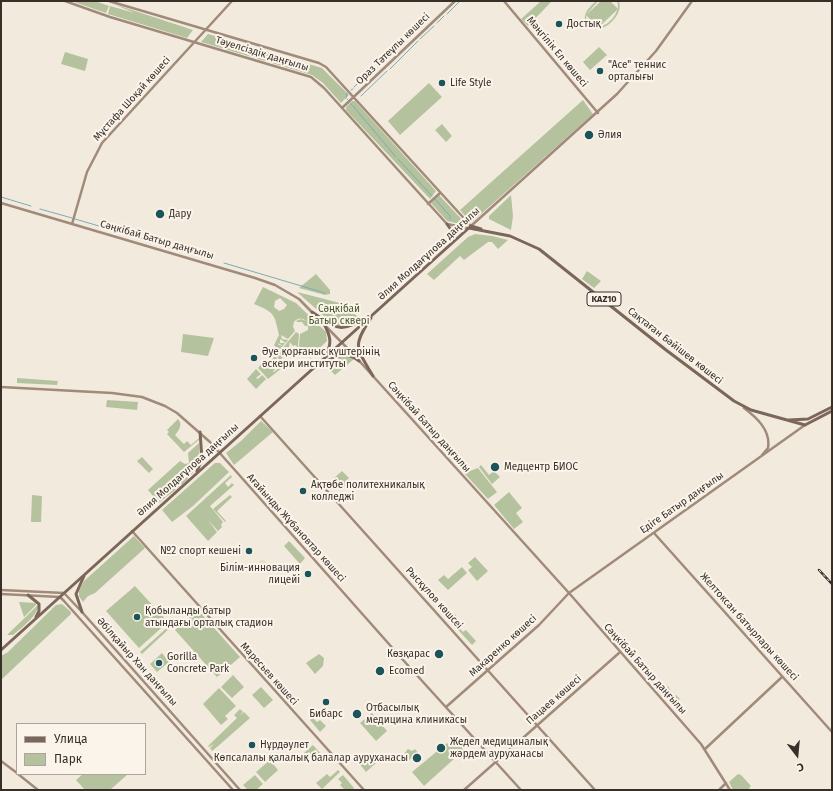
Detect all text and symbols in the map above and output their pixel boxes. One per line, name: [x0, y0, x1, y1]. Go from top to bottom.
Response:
street label: Ораз Тәтеұлы көшесі: [354, 11, 432, 87]
street label: Мәңгілік Ел көшесі: [524, 14, 590, 90]
place label: Достық: [567, 18, 601, 30]
marker: Достық: [554, 19, 564, 29]
street label: Тәуелсіздік даңғылы: [214, 34, 310, 74]
street label: Мұстафа Шоқай көшесі: [91, 54, 173, 144]
place label: "Ace" теннис орталығы: [608, 59, 666, 82]
marker: "Ace" теннис орталығы: [595, 66, 605, 76]
place label: Life Style: [450, 77, 491, 89]
marker: Life Style: [437, 78, 447, 88]
marker: Әлия: [583, 129, 595, 141]
place label: Әлия: [598, 129, 622, 141]
street label: Әлия Молдағұлова даңғылы: [376, 205, 482, 303]
marker: Дару: [154, 208, 166, 220]
place label: Дару: [169, 208, 191, 220]
street label: Сәңкібай Батыр даңғылы: [99, 218, 215, 262]
road number: KAZ10: [587, 292, 621, 306]
park label: Сәңкібай Батыр сквері: [308, 303, 370, 326]
street label: Сақтаған Бәйішев көшесі: [625, 305, 725, 387]
place label: Әуе қорғаныс күштерінің әскери институты: [262, 346, 380, 370]
marker: Әуе қорғаныс күштерінің әскери институты: [249, 353, 259, 363]
street label: Сәңкібай Батыр даңғылы: [385, 379, 473, 475]
street label: Әлия Молдағұлова даңғылы: [135, 421, 241, 519]
marker: Медцентр БИОС: [489, 461, 501, 473]
place label: Медцентр БИОС: [504, 461, 578, 473]
street label: Едіге Батыр даңғылы: [638, 470, 726, 536]
street label: Ағайынды Жұбановтар көшесі: [244, 471, 348, 585]
place label: Ақтөбе политехникалық колледжі: [311, 479, 424, 502]
marker: Ақтөбе политехникалық колледжі: [298, 486, 308, 496]
place label: №2 спорт кешені: [160, 545, 241, 557]
marker: №2 спорт кешені: [244, 546, 254, 556]
place label: Білім-инновация лицейі: [220, 562, 300, 586]
street label: Рысқұлов көшсеі: [403, 564, 465, 632]
marker: Білім-инновация лицейі: [303, 569, 313, 579]
street label: Желтоксан батырлары көшесі: [697, 571, 801, 683]
place label: Қобыланды батыр атындағы орталық стадион: [145, 605, 273, 628]
marker: Қобыланды батыр атындағы орталық стадион: [132, 612, 142, 622]
street label: Макаренко көшесі: [467, 613, 539, 679]
street label: Әбілқайыр Хан даңғылы: [94, 615, 180, 709]
street label: Сәңкібай Батыр даңғылы: [601, 621, 689, 717]
street label: Маресьев көшесі: [238, 640, 300, 708]
place label: Көзқарас: [387, 648, 430, 660]
marker: Көзқарас: [433, 648, 445, 660]
place label: Gorilla Concrete Park: [167, 651, 229, 674]
marker: Gorilla Concrete Park: [154, 658, 164, 668]
marker: Ecomed: [374, 665, 386, 677]
place label: Ecomed: [389, 665, 425, 677]
street label: Пацаев көшесі: [524, 673, 584, 727]
marker: Бибарс: [321, 697, 331, 707]
place label: Отбасылық медицина клиникасы: [366, 702, 467, 726]
place label: Бибарс: [309, 708, 343, 720]
marker: Отбасылық медицина клиникасы: [351, 708, 363, 720]
legend: [16, 723, 146, 775]
text: Улица: [54, 732, 88, 746]
north arrow: [777, 735, 817, 775]
place label: Жедел медициналық жәрдем ауруханасы: [450, 736, 548, 760]
place label: Нұрдәулет: [260, 739, 309, 751]
marker: Нұрдәулет: [247, 740, 257, 750]
marker: Жедел медициналық жәрдем ауруханасы: [435, 742, 447, 754]
text: Парк: [54, 752, 82, 766]
place label: Көпсалалы қалалық балалар ауруханасы: [214, 752, 408, 764]
marker: Көпсалалы қалалық балалар ауруханасы: [411, 752, 423, 764]
text: С: [796, 760, 805, 774]

